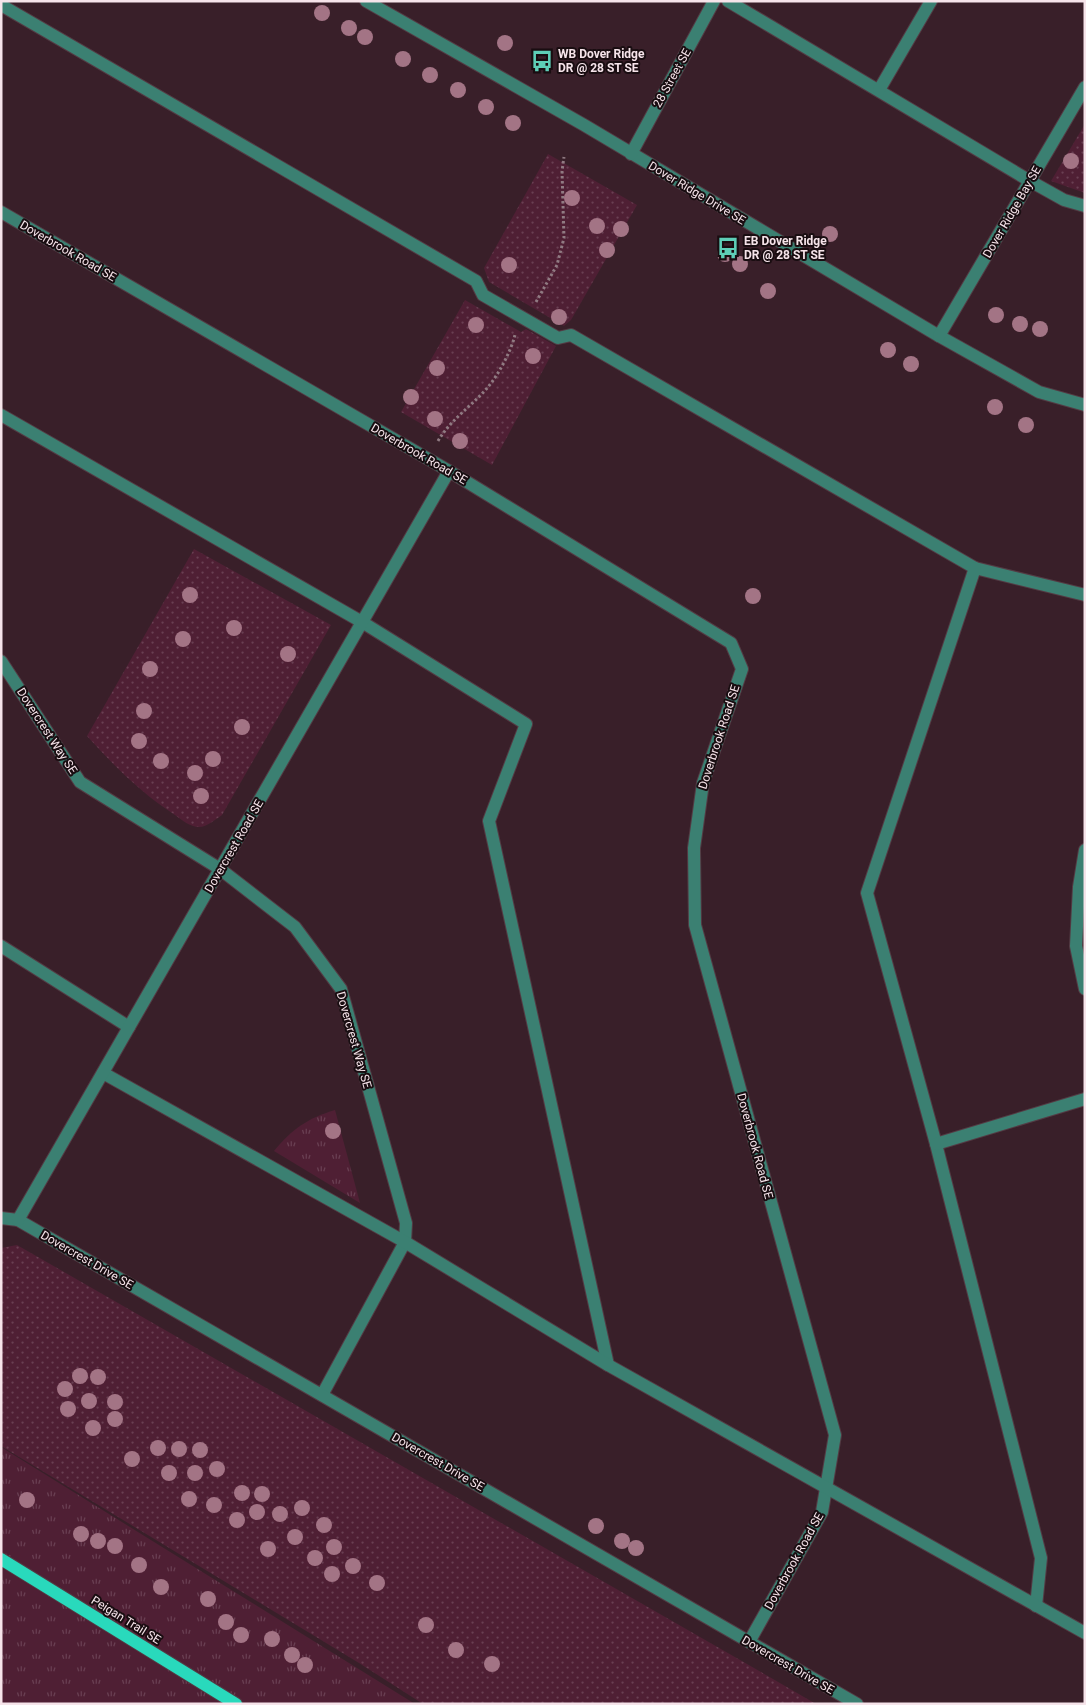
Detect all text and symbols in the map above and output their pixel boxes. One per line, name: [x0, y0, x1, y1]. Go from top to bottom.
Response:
street label: 28 Street SE: [650, 46, 694, 110]
place label: WB Dover Ridge DR @ 28 ST SE: [558, 47, 645, 75]
bus stop icon: WB Dover Ridge DR @ 28 ST SE: [529, 48, 555, 74]
street label: Dover Ridge Drive SE: [646, 158, 748, 228]
street label: Dover Ridge Bay SE: [980, 164, 1044, 260]
street label: Doverbrook Road SE: [17, 218, 119, 284]
place label: EB Dover Ridge DR @ 28 ST SE: [744, 234, 827, 262]
bus stop icon: EB Dover Ridge DR @ 28 ST SE: [715, 235, 741, 261]
street label: Doverbrook Road SE: [368, 421, 470, 487]
street label: Doverbrook Road SE: [696, 683, 743, 791]
street label: Dovercrest Way SE: [14, 685, 80, 777]
street label: Dovercrest Road SE: [202, 797, 266, 895]
street label: Dovercrest Way SE: [334, 990, 375, 1090]
street label: Doverbrook Road SE: [734, 1092, 776, 1200]
street label: Dovercrest Drive SE: [38, 1228, 136, 1292]
street label: Dovercrest Drive SE: [389, 1430, 487, 1494]
street label: Doverbrook Road SE: [762, 1510, 827, 1612]
street label: Peigan Trail SE: [89, 1593, 163, 1647]
street label: Dovercrest Drive SE: [739, 1633, 837, 1697]

